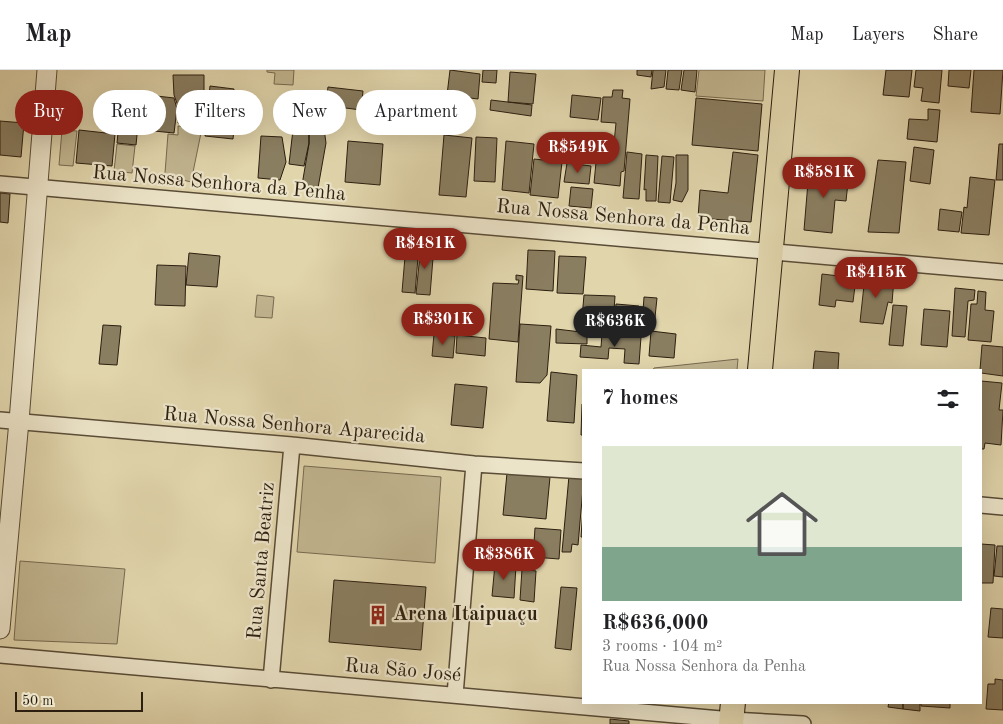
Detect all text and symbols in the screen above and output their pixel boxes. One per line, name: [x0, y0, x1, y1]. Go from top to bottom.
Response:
text: Map: [25, 23, 72, 47]
text: Map: [790, 26, 824, 44]
text: Layers: [852, 26, 904, 44]
text: Share: [932, 26, 978, 44]
chip: Buy: [15, 90, 83, 135]
chip: Rent: [93, 90, 166, 135]
chip: Filters: [176, 90, 263, 135]
chip: New: [273, 90, 346, 135]
chip: Apartment: [356, 90, 476, 135]
pin: R$549K: [537, 132, 619, 174]
text: R$549K: [547, 140, 609, 156]
pin: R$581K: [783, 156, 865, 199]
street label: Rua Nossa Senhora da Penha: [91, 163, 347, 205]
text: R$581K: [793, 165, 855, 181]
street label: Rua Nossa Senhora da Penha: [495, 197, 751, 239]
pin: R$481K: [384, 228, 466, 270]
text: R$481K: [394, 236, 456, 252]
pin: R$415K: [835, 256, 917, 299]
text: R$415K: [845, 265, 907, 281]
pin: R$301K: [402, 304, 484, 346]
pin: R$636K: [574, 306, 656, 348]
text: R$301K: [412, 312, 474, 328]
text: R$636K: [584, 314, 646, 330]
icon: filters: [934, 385, 962, 413]
text: 7 homes: [602, 388, 678, 409]
street label: Rua Nossa Senhora Aparecida: [162, 405, 426, 447]
icon: home: [737, 479, 827, 569]
street label: Rua Santa Beatriz: [245, 481, 279, 641]
pin: R$386K: [463, 538, 545, 581]
text: R$386K: [473, 547, 535, 563]
building icon: Arena Itaipuaçu: [367, 604, 389, 626]
place label: Arena Itaipuaçu: [393, 605, 538, 625]
text: R$636,000: [602, 613, 708, 634]
text: 3 rooms · 104 m²: [602, 639, 722, 655]
street label: Rua São José: [344, 656, 462, 686]
text: Rua Nossa Senhora da Penha: [602, 659, 806, 675]
scale bar: [15, 689, 142, 712]
text: 50 m: [22, 694, 53, 708]

